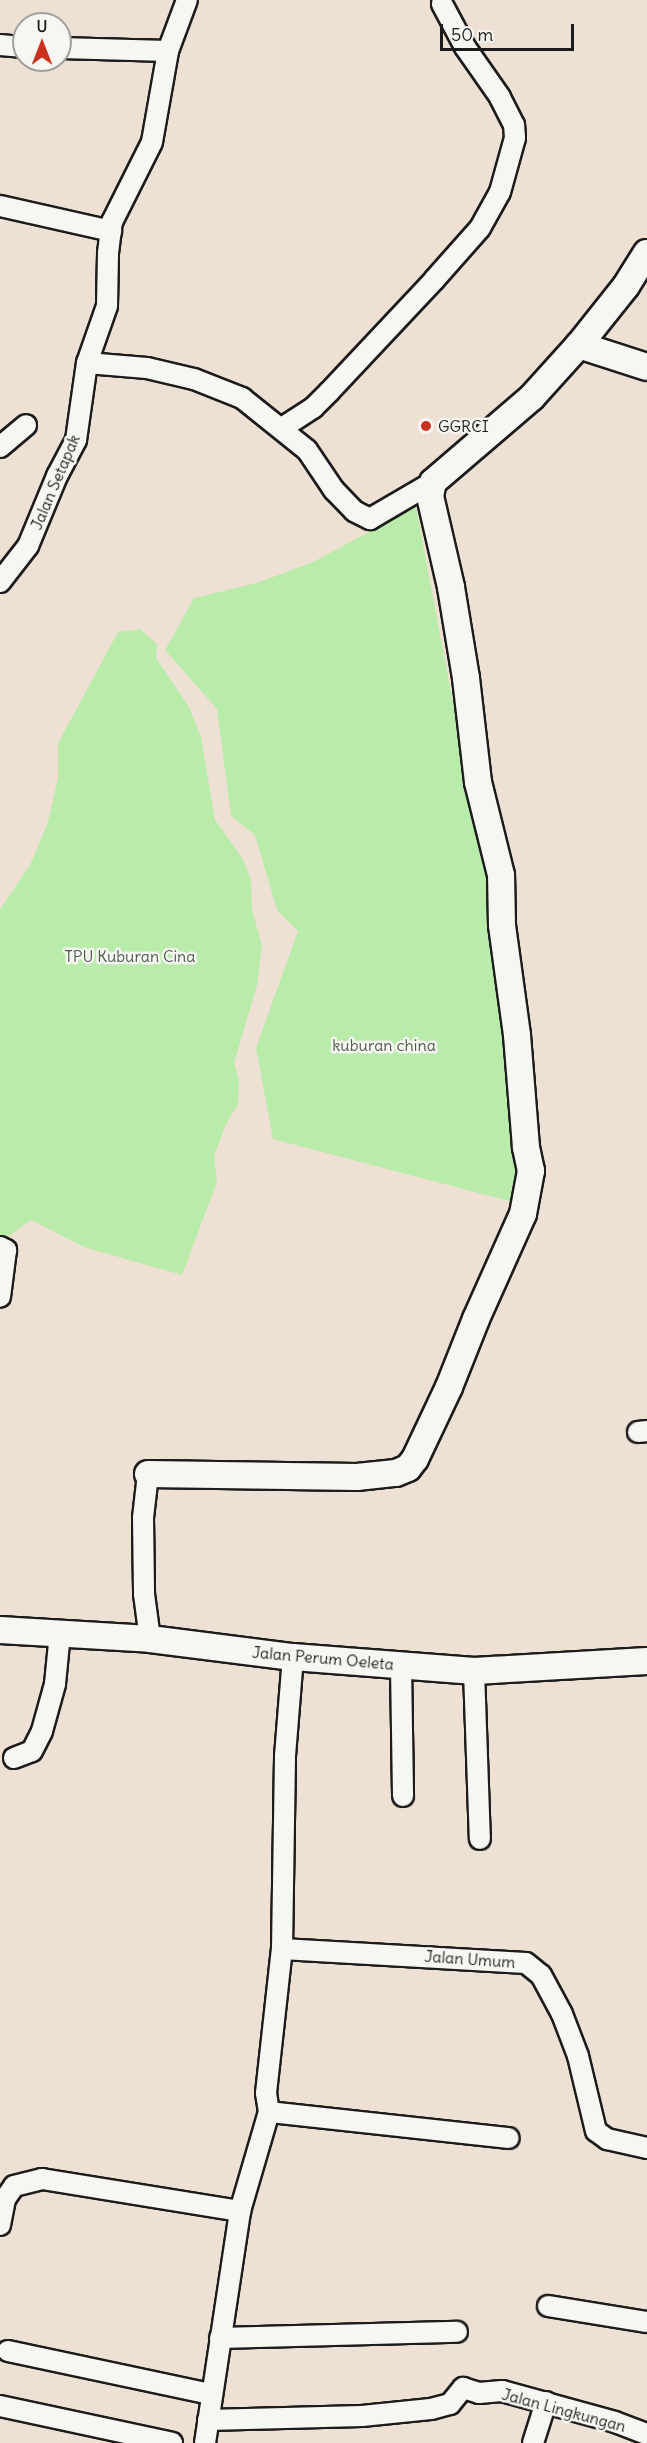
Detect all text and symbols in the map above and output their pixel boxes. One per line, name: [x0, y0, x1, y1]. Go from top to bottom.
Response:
north arrow: [12, 12, 72, 72]
scale bar: [443, 12, 576, 50]
text: U: [37, 16, 47, 36]
text: 50 m: [451, 23, 493, 46]
place label: GGRCI: [438, 416, 489, 436]
marker: GGRCI: [419, 419, 433, 433]
street label: Jalan Setapak: [26, 432, 84, 532]
park label: TPU Kuburan Cina: [64, 946, 196, 966]
park label: kuburan china: [332, 1035, 436, 1055]
street label: Jalan Perum Oeleta: [251, 1642, 395, 1674]
street label: Jalan Umum: [424, 1946, 516, 1972]
street label: Jalan Lingkungan: [500, 2384, 628, 2436]

